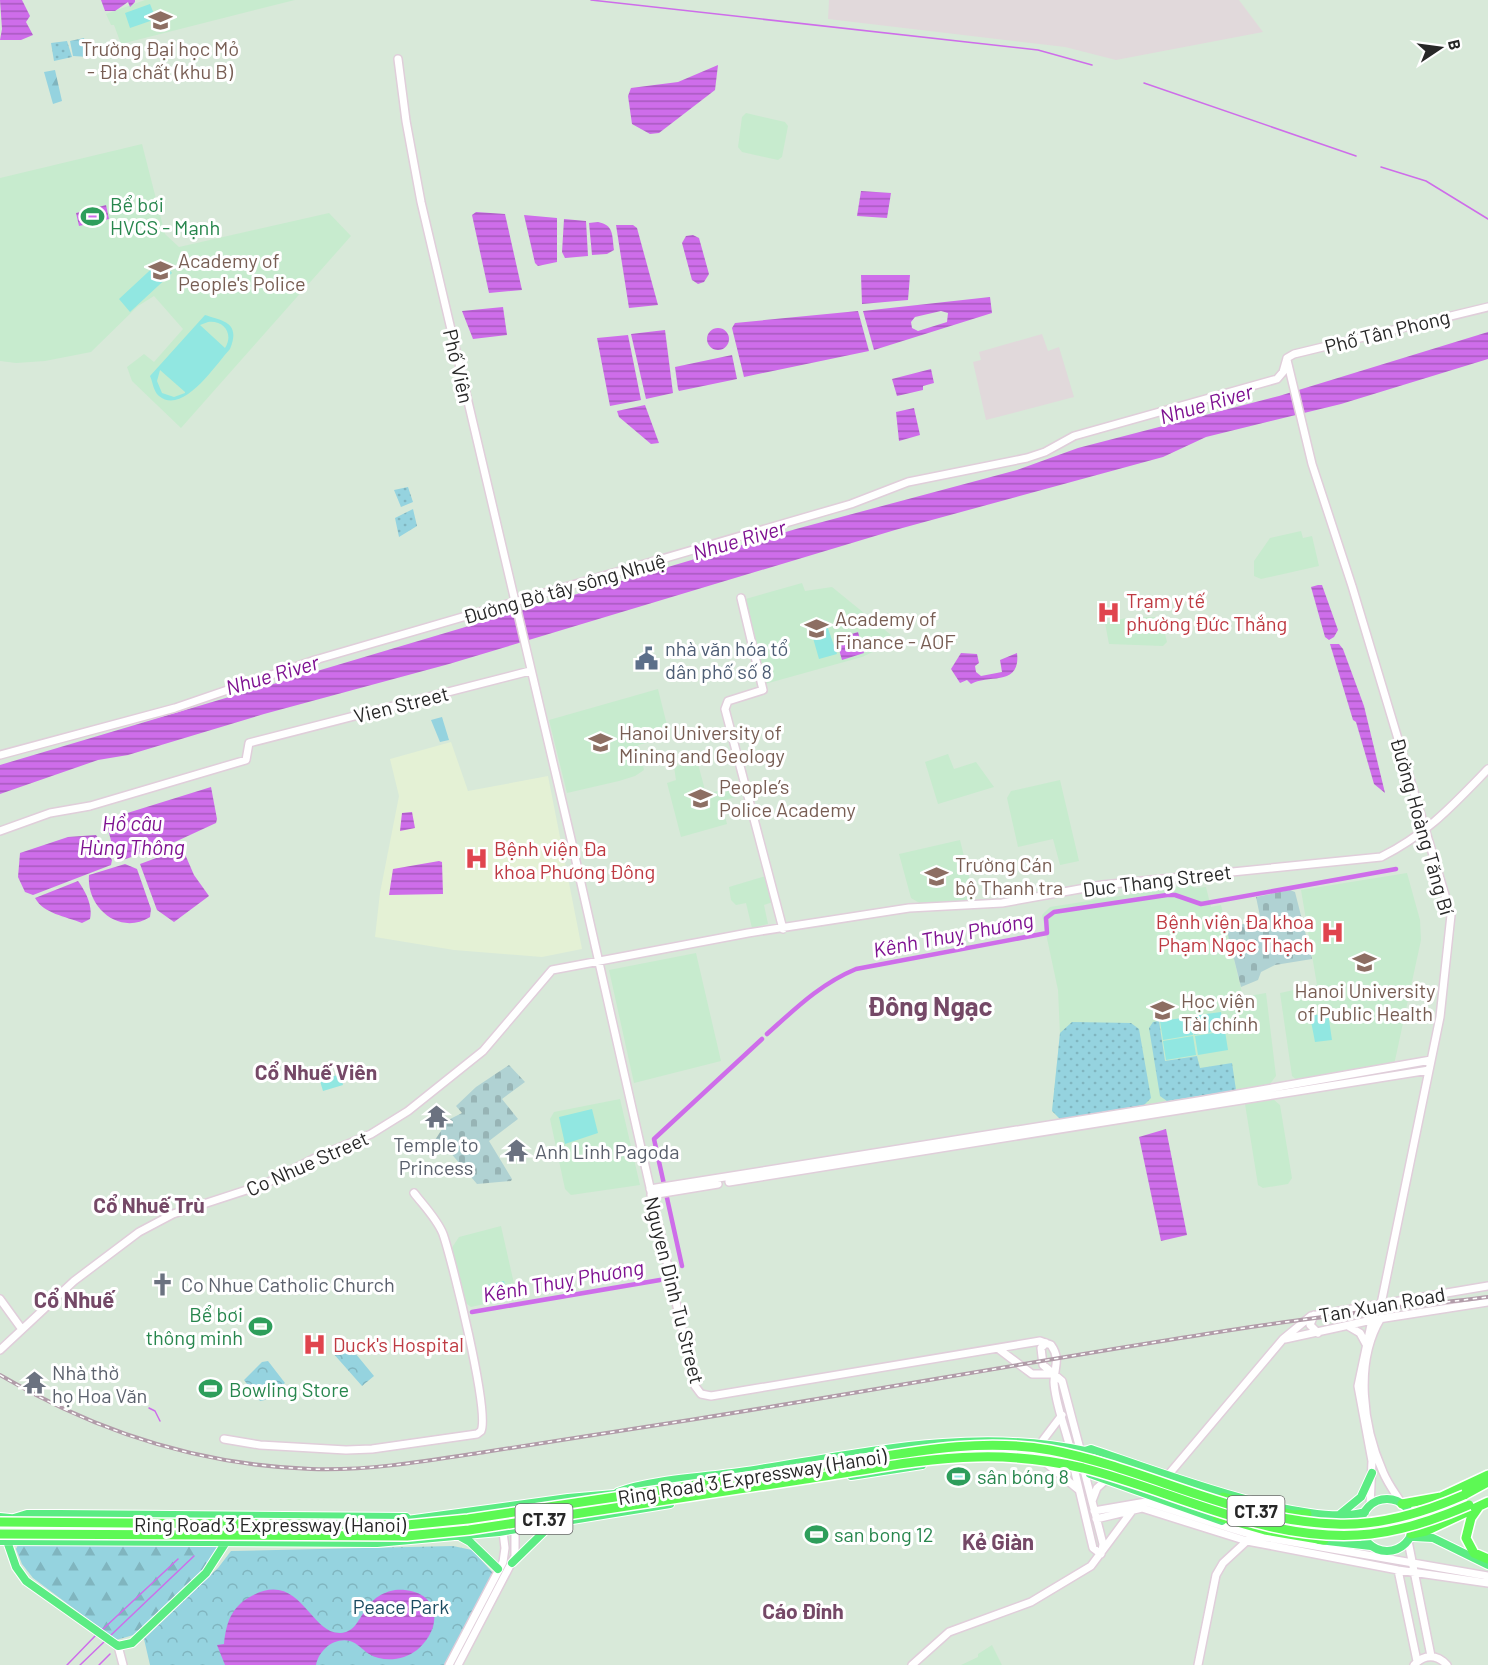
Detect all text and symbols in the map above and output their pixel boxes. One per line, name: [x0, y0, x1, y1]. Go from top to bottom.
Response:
school or university icon: Trường Đại học Mỏ - Địa chất (khu B): [147, 8, 173, 34]
north arrow: [1410, 18, 1470, 78]
place label: Trường Đại học Mỏ - Địa chất (khu B): [81, 36, 239, 83]
text: B: [1445, 38, 1465, 52]
place label: Bể bơi HVCS - Mạnh: [110, 192, 220, 239]
sports icon: Bể bơi HVCS - Mạnh: [79, 203, 105, 229]
place label: Academy of People's Police: [178, 248, 306, 295]
school or university icon: Academy of People's Police: [147, 258, 173, 284]
street label: Phố Tân Phong: [1322, 304, 1452, 358]
street label: Phố Viên: [439, 327, 479, 405]
water label: Nhue River: [1156, 378, 1256, 428]
water label: Nhue River: [689, 514, 789, 564]
street label: Đường Bờ tây sông Nhuệ: [460, 548, 668, 628]
place label: Trạm y tế phường Đức Thắng: [1126, 588, 1287, 635]
hospital icon: Trạm y tế phường Đức Thắng: [1095, 599, 1121, 625]
place label: Academy of Finance - AOF: [835, 606, 956, 653]
school or university icon: Academy of Finance - AOF: [804, 616, 830, 642]
place label: nhà văn hóa tổ dân phố số 8: [665, 636, 788, 683]
public building icon: nhà văn hóa tổ dân phố số 8: [634, 646, 660, 672]
water label: Nhue River: [222, 649, 322, 699]
street label: Vien Street: [351, 681, 451, 727]
place label: Hanoi University of Mining and Geology: [619, 720, 785, 767]
school or university icon: Hanoi University of Mining and Geology: [588, 730, 614, 756]
street label: Đường Hoàng Tăng Bí: [1386, 734, 1460, 918]
place label: People’s Police Academy: [719, 774, 856, 821]
school or university icon: People’s Police Academy: [688, 785, 714, 811]
water label: Hồ câu Hùng Thông: [79, 810, 185, 859]
place label: Bệnh viện Đa khoa Phương Đông: [494, 836, 655, 883]
hospital icon: Bệnh viện Đa khoa Phương Đông: [463, 846, 489, 872]
place label: Trường Cán bộ Thanh tra: [955, 852, 1063, 899]
street label: Duc Thang Street: [1081, 859, 1233, 901]
school or university icon: Trường Cán bộ Thanh tra: [924, 863, 950, 889]
water label: Kênh Thuỵ Phương: [871, 906, 1035, 962]
place label: Bệnh viện Đa khoa Phạm Ngọc Thạch: [1156, 909, 1314, 956]
hospital icon: Bệnh viện Đa khoa Phạm Ngọc Thạch: [1319, 919, 1345, 945]
school or university icon: Hanoi University of Public Health: [1352, 950, 1378, 976]
place label: Hanoi University of Public Health: [1294, 978, 1436, 1025]
place label: Học viện Tài chính: [1181, 988, 1258, 1035]
district label: Đông Ngạc: [868, 990, 992, 1021]
school or university icon: Học viện Tài chính: [1150, 998, 1176, 1024]
district label: Cổ Nhuế Viên: [255, 1059, 377, 1084]
temple icon: Temple to Princess: [423, 1103, 449, 1129]
street label: Co Nhue Street: [242, 1125, 372, 1201]
place label: Temple to Princess: [393, 1132, 479, 1179]
temple icon: Anh Linh Pagoda: [504, 1138, 530, 1164]
place label: Anh Linh Pagoda: [535, 1139, 679, 1163]
district label: Cổ Nhuế Trù: [93, 1192, 205, 1217]
street label: Nguyen Dinh Tu Street: [640, 1194, 710, 1386]
water label: Kênh Thuỵ Phương: [481, 1254, 645, 1306]
church icon: Co Nhue Catholic Church: [150, 1271, 176, 1297]
place label: Co Nhue Catholic Church: [181, 1272, 395, 1296]
street label: Tan Xuan Road: [1317, 1281, 1447, 1327]
district label: Cổ Nhuế: [34, 1286, 116, 1312]
place label: Bể bơi thông minh: [146, 1302, 243, 1349]
sports icon: Bể bơi thông minh: [248, 1313, 274, 1339]
hospital icon: Duck's Hospital: [302, 1331, 328, 1357]
place label: Duck's Hospital: [333, 1332, 464, 1356]
place label: Nhà thờ họ Hoa Văn: [52, 1360, 147, 1407]
temple icon: Nhà thờ họ Hoa Văn: [21, 1370, 47, 1396]
sports icon: Bowling Store: [198, 1376, 224, 1402]
place label: Bowling Store: [229, 1377, 349, 1401]
street label: Ring Road 3 Expressway (Hanoi): [616, 1443, 889, 1509]
sports icon: sân bóng 8: [946, 1463, 972, 1489]
place label: sân bóng 8: [977, 1464, 1069, 1488]
road number: CT.37: [1228, 1496, 1284, 1526]
road number: CT.37: [516, 1504, 572, 1534]
street label: Ring Road 3 Expressway (Hanoi): [134, 1512, 407, 1536]
sports icon: san bong 12: [803, 1521, 829, 1547]
place label: san bong 12: [834, 1522, 934, 1546]
district label: Kẻ Giàn: [962, 1528, 1034, 1554]
park label: Peace Park: [353, 1594, 449, 1618]
district label: Cáo Đỉnh: [762, 1598, 844, 1623]

